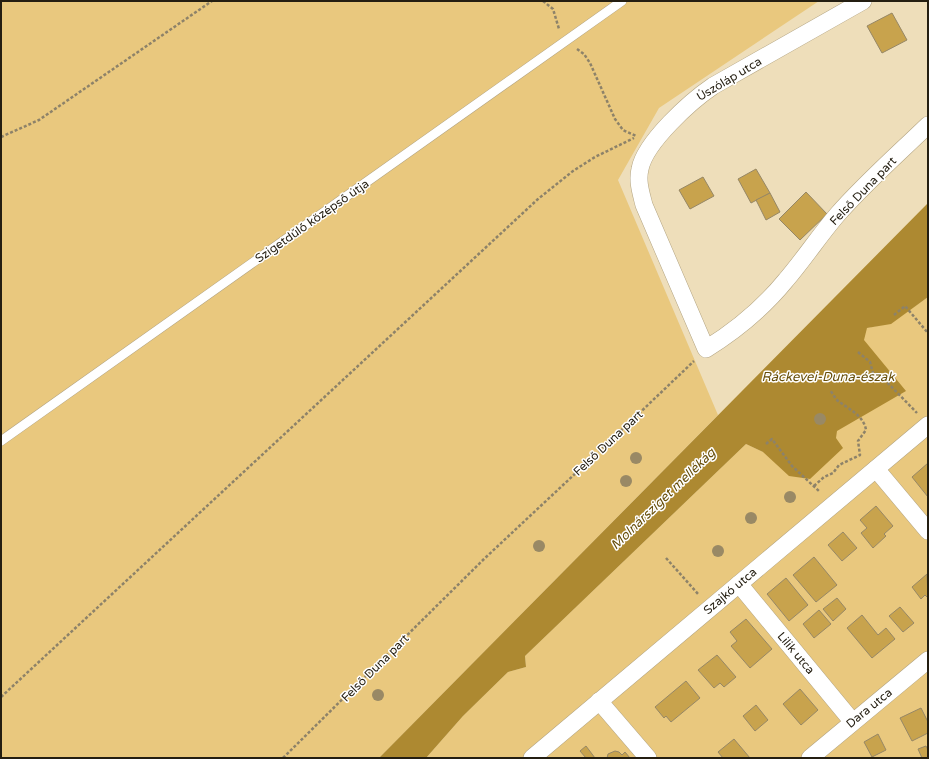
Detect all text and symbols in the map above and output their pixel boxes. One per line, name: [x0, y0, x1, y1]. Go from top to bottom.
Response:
street label: Úszóláp utca: [694, 54, 764, 104]
street label: Felső Duna part: [827, 154, 899, 228]
street label: Szigetdűlő középső útja: [253, 176, 371, 266]
water label: Ráckevei-Duna-észak: [761, 369, 895, 385]
street label: Felső Duna part: [570, 407, 646, 479]
water label: Molnársziget mellékág: [607, 444, 719, 553]
street label: Szajkó utca: [701, 565, 759, 617]
street label: Lilik utca: [774, 629, 818, 677]
street label: Felső Duna part: [338, 631, 412, 705]
street label: Dara utca: [843, 685, 895, 731]

